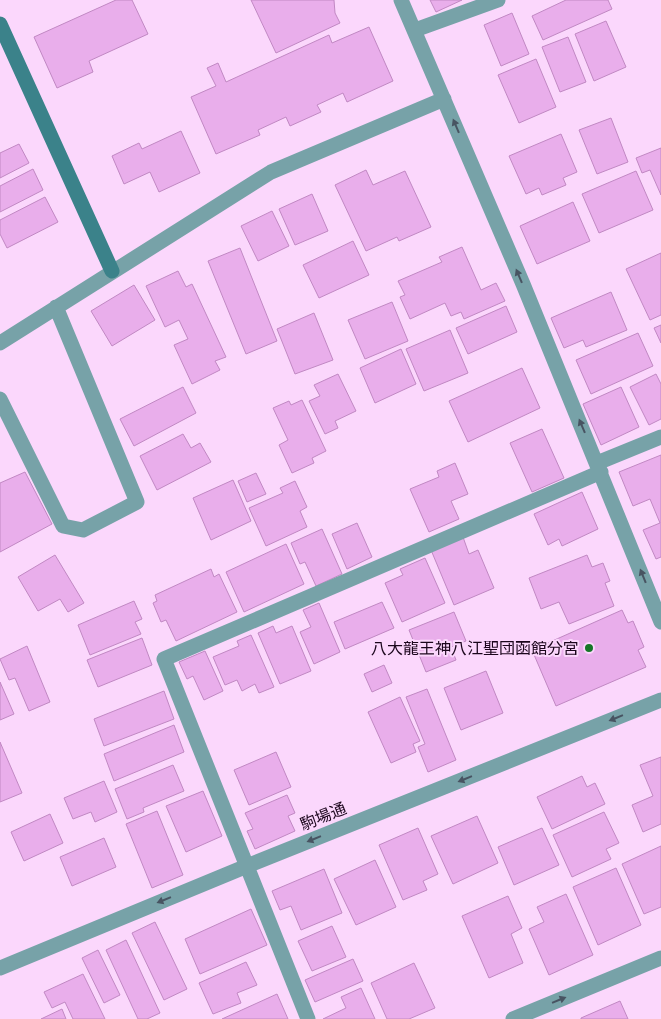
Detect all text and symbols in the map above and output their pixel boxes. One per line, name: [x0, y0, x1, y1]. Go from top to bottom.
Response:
one-way arrow: [451, 119, 459, 133]
one-way arrow: [515, 269, 523, 283]
one-way arrow: [578, 418, 586, 433]
one-way arrow: [639, 568, 647, 583]
place label: 八大龍王神八江聖団函館分宮: [371, 637, 579, 659]
marker: 八大龍王神八江聖団函館分宮: [583, 642, 595, 654]
one-way arrow: [609, 715, 623, 723]
one-way arrow: [457, 775, 472, 783]
street label: 駒場通: [297, 797, 349, 835]
one-way arrow: [306, 835, 321, 843]
one-way arrow: [156, 897, 171, 905]
one-way arrow: [551, 996, 566, 1004]

